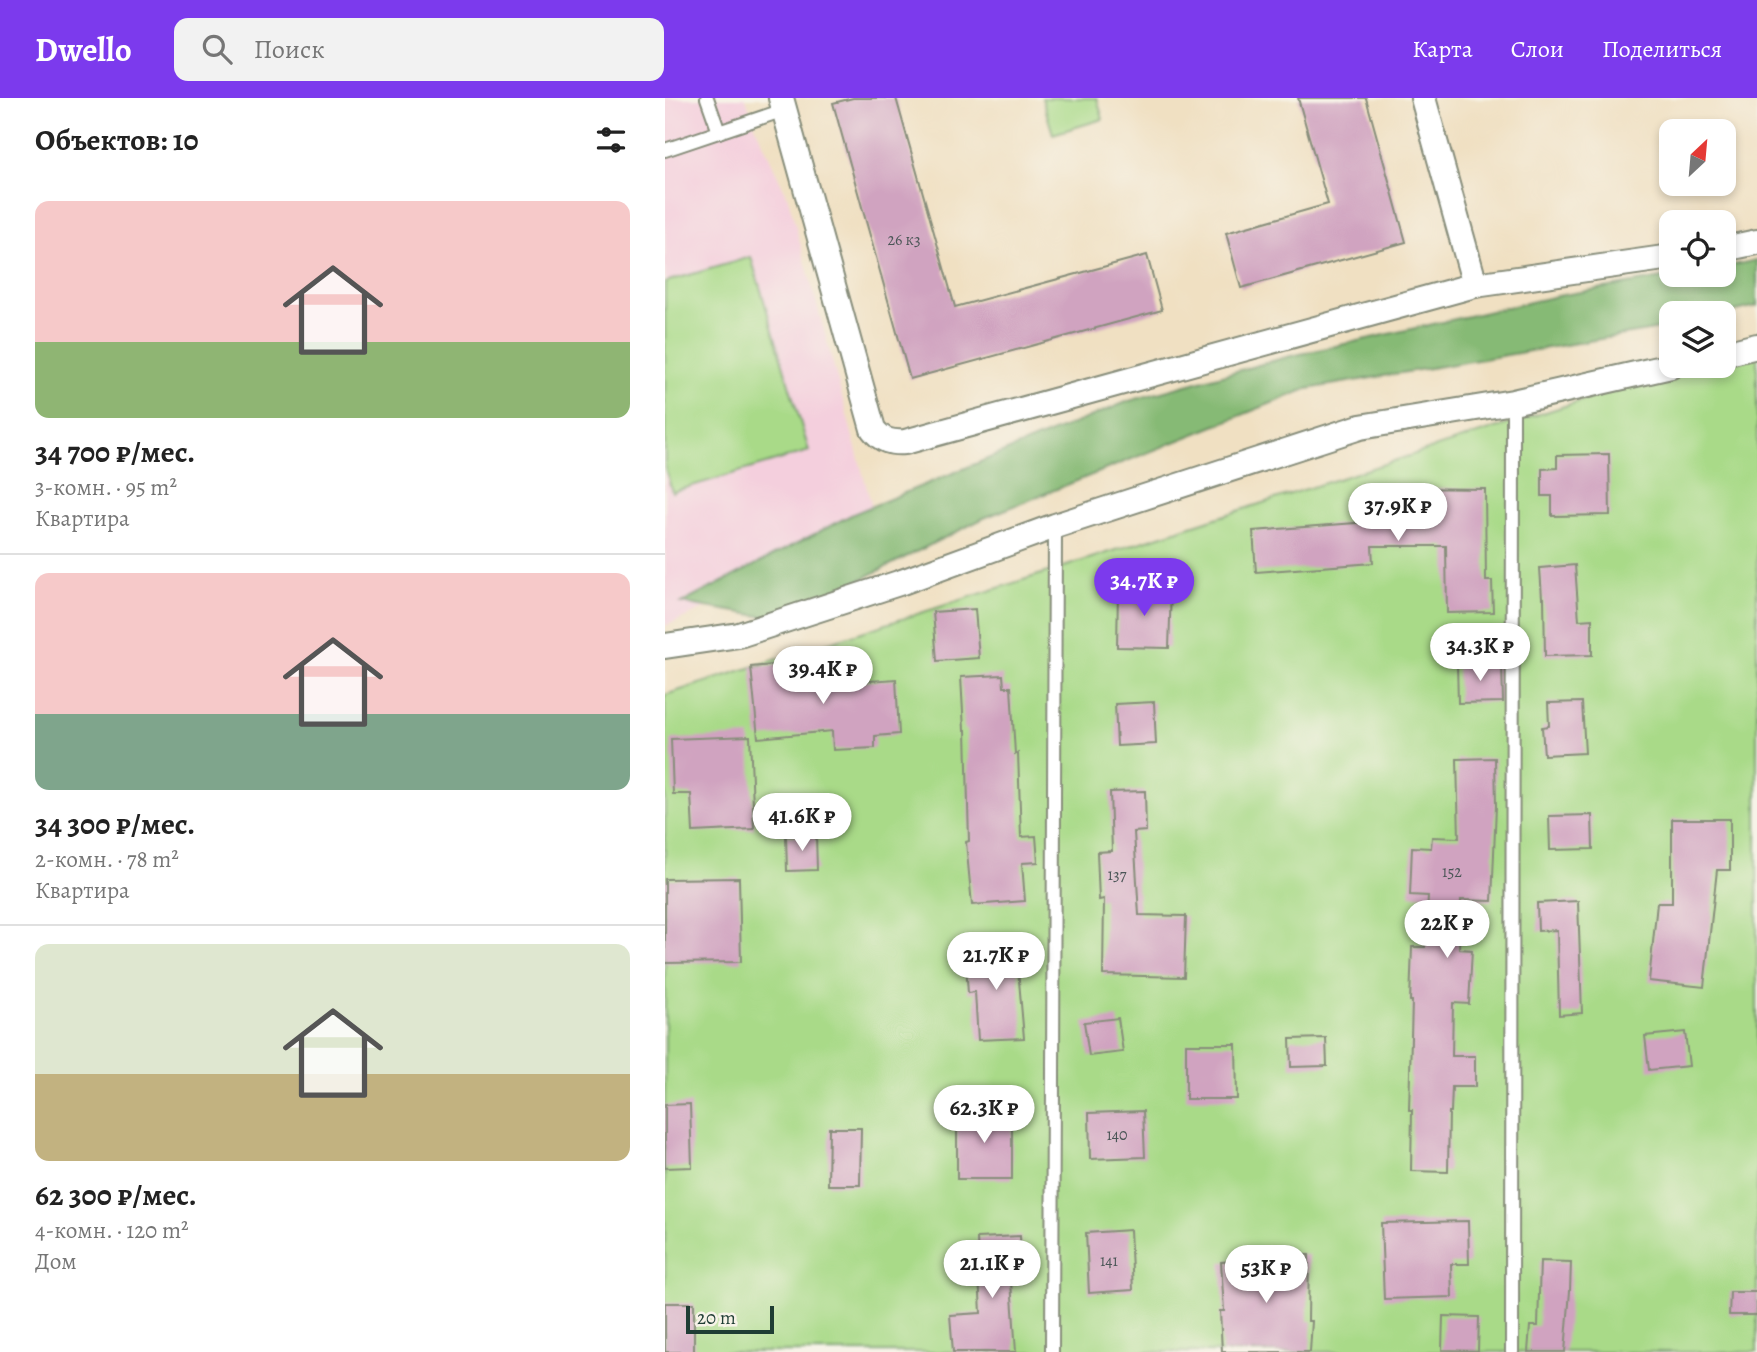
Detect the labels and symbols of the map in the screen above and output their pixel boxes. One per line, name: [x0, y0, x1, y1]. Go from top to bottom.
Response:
north arrow: [1659, 119, 1736, 196]
house number: 26 к3: [887, 229, 921, 251]
pin: 37.9K ₽: [1333, 484, 1463, 543]
pin: 34.7K ₽: [1079, 559, 1209, 618]
pin: 34.3K ₽: [1415, 624, 1545, 683]
pin: 39.4K ₽: [758, 646, 888, 706]
pin: 41.6K ₽: [737, 794, 867, 853]
house number: 152: [1442, 861, 1462, 883]
house number: 137: [1108, 864, 1127, 886]
pin: 22K ₽: [1398, 900, 1496, 960]
pin: 21.7K ₽: [931, 932, 1061, 992]
pin: 62.3K ₽: [919, 1086, 1049, 1145]
house number: 140: [1106, 1124, 1128, 1146]
pin: 21.1K ₽: [927, 1240, 1057, 1300]
pin: 53K ₽: [1217, 1246, 1315, 1305]
house number: 141: [1100, 1250, 1119, 1272]
scale bar: [686, 1303, 773, 1335]

